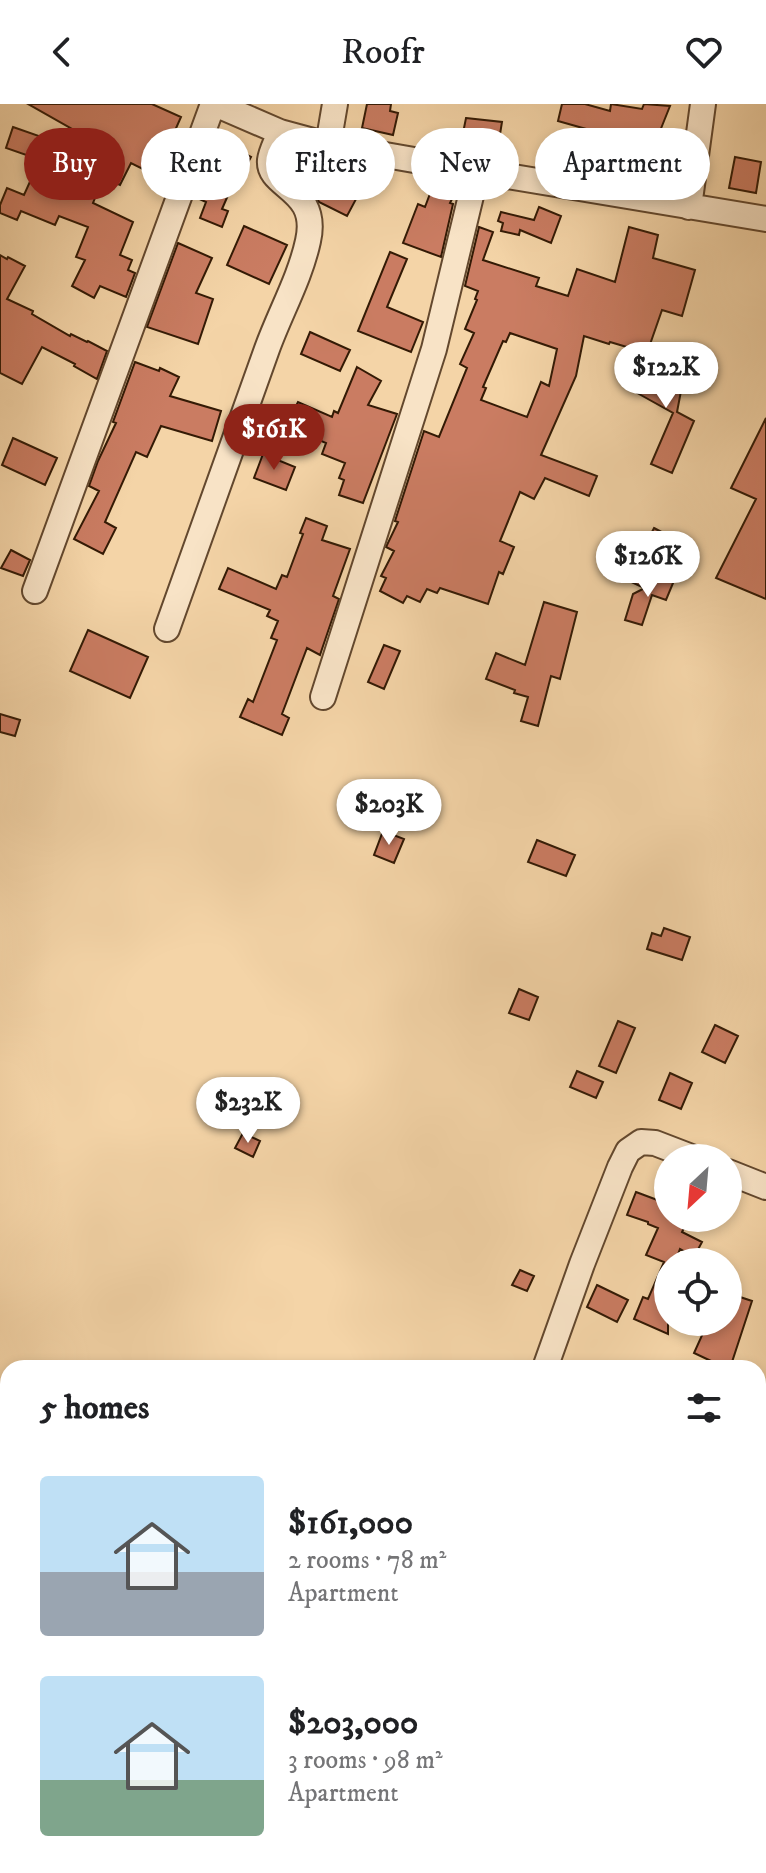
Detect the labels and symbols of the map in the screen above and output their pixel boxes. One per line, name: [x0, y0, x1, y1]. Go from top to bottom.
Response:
pin: $122K: [610, 342, 722, 410]
pin: $161K: [218, 404, 330, 472]
pin: $126K: [592, 531, 704, 599]
pin: $203K: [333, 779, 445, 847]
pin: $232K: [192, 1077, 304, 1145]
north arrow: [654, 1144, 742, 1232]

